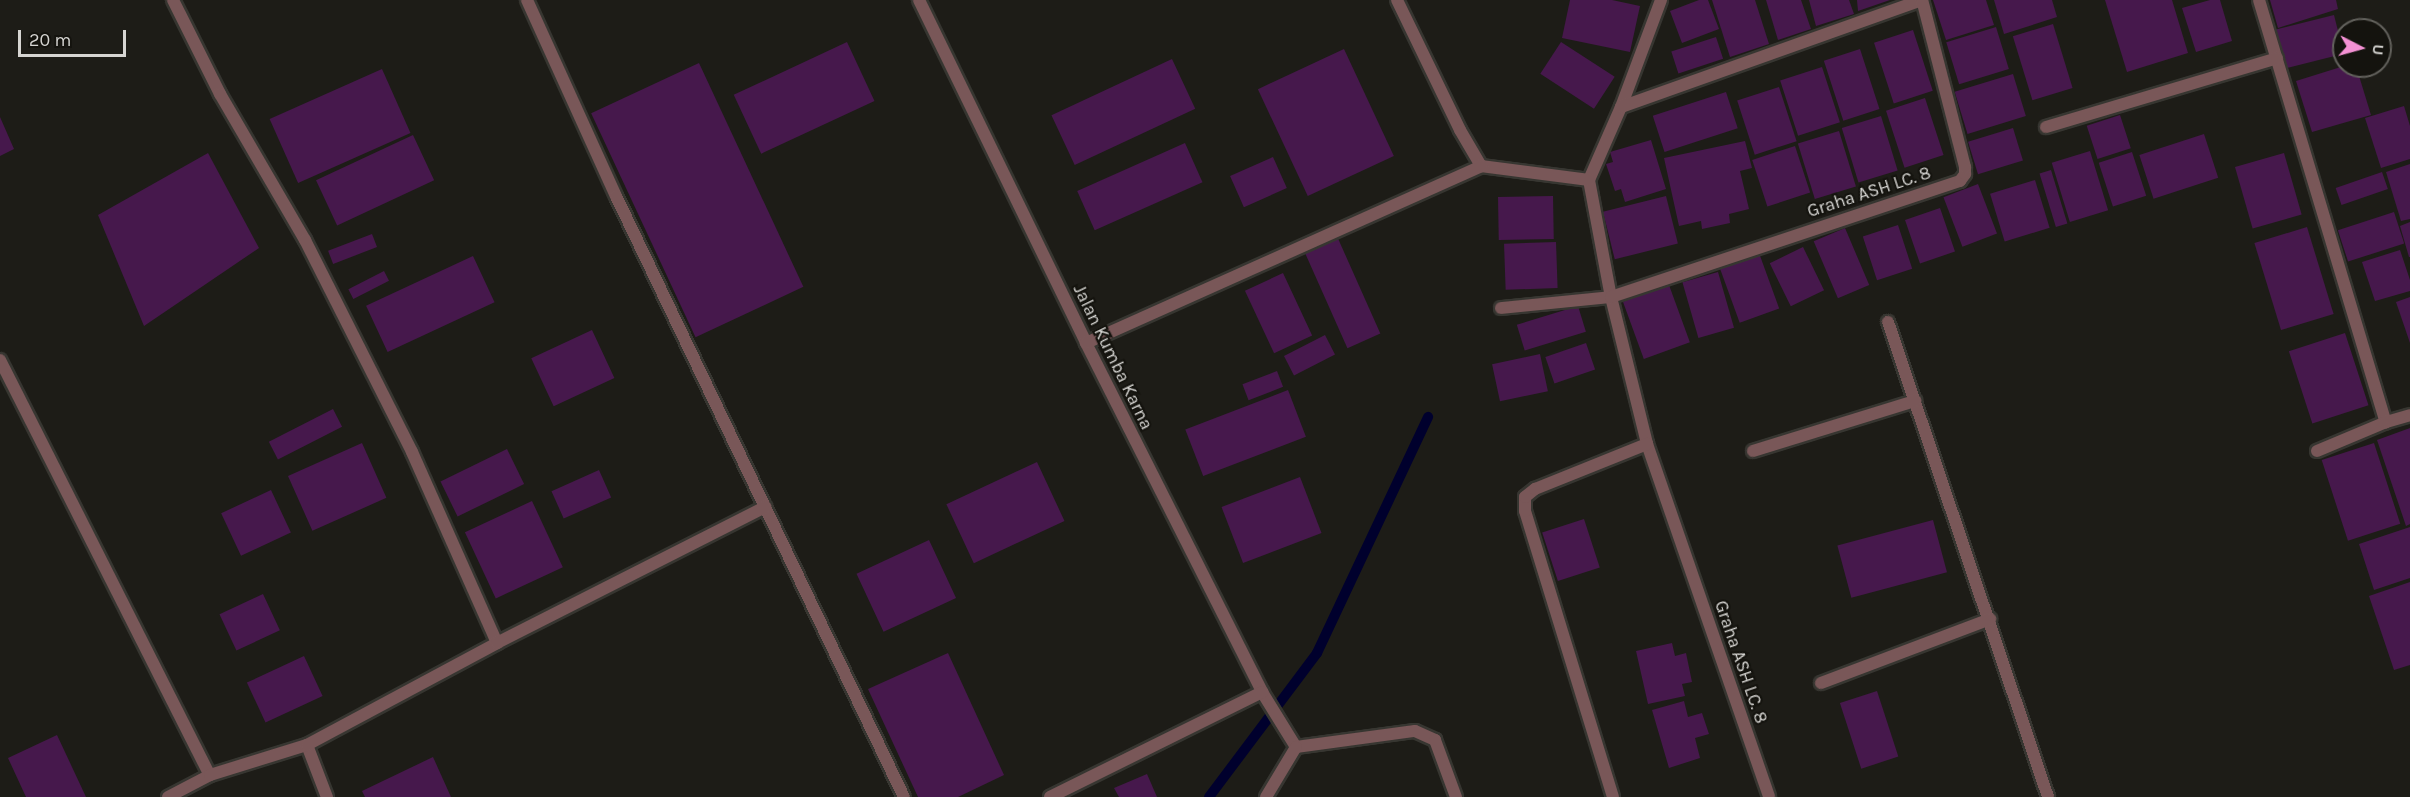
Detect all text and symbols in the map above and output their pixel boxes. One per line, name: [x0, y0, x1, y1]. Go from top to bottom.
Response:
scale bar: [21, 18, 129, 56]
north arrow: [2332, 18, 2392, 78]
text: 20 m: [29, 29, 71, 51]
text: U: [2368, 43, 2388, 56]
street label: Graha ASH LC. 8: [1805, 162, 1933, 222]
street label: Jalan Kumba Karna: [1068, 281, 1158, 433]
street label: Graha ASH LC. 8: [1710, 598, 1772, 726]

